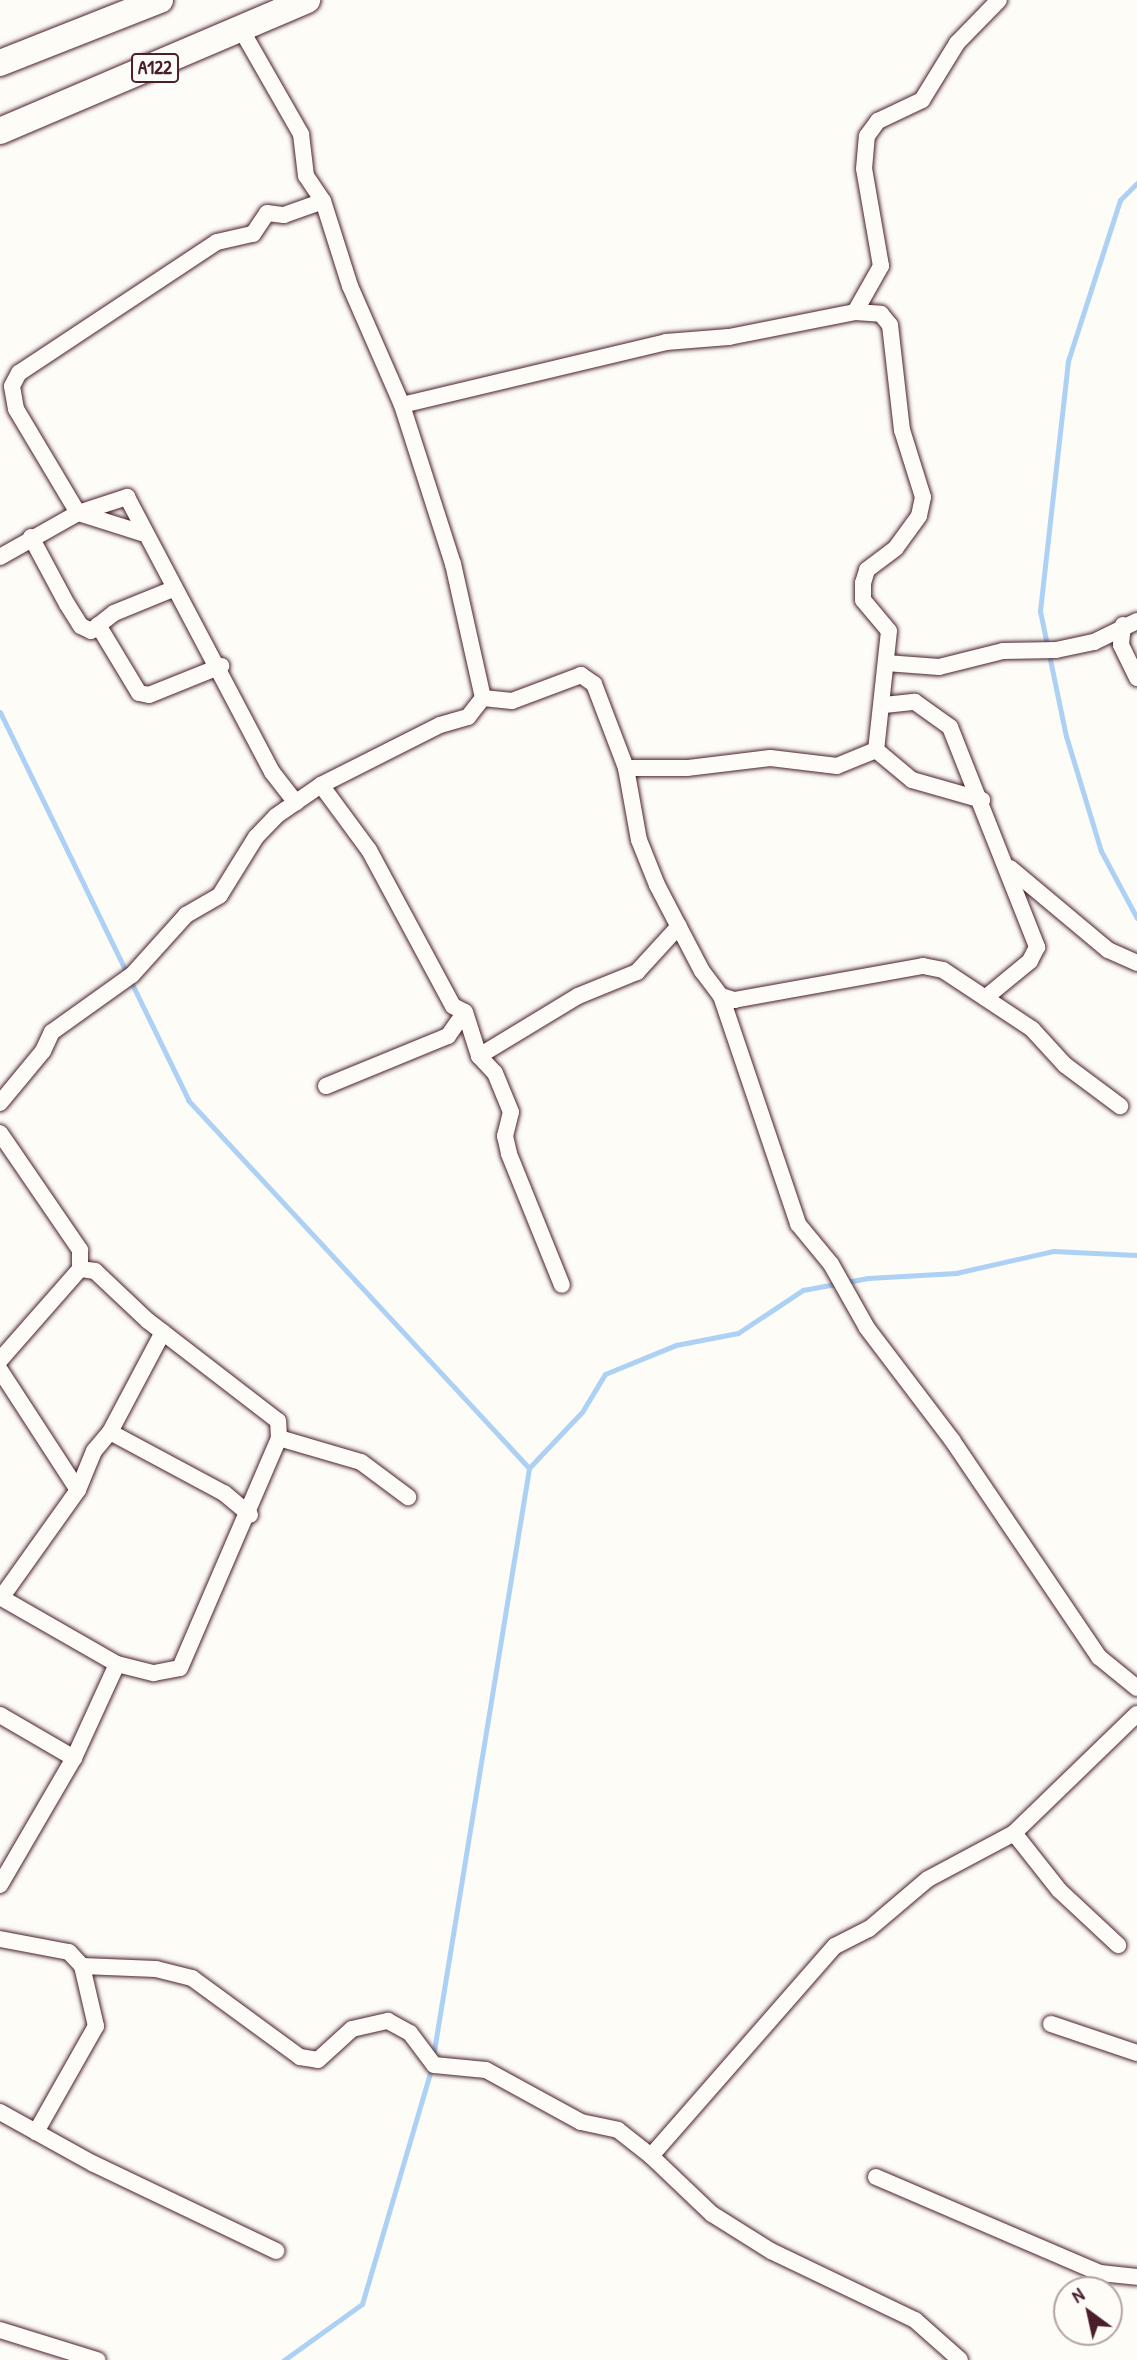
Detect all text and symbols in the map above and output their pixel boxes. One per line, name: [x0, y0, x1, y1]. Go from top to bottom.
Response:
road number: A122: [130, 52, 180, 83]
north arrow: [1053, 2276, 1123, 2346]
text: N: [1066, 2281, 1089, 2309]

